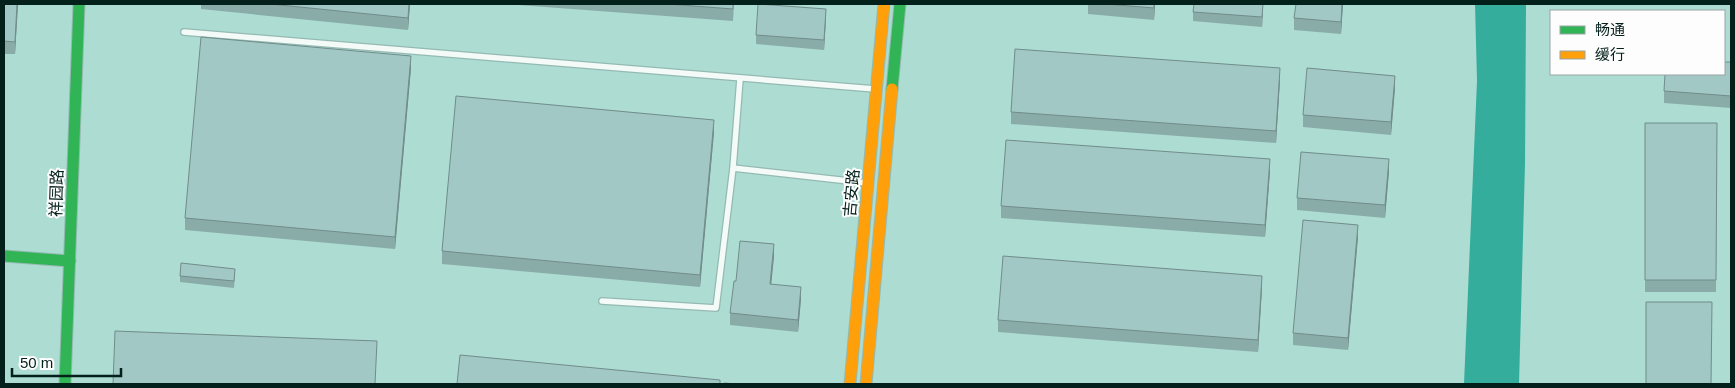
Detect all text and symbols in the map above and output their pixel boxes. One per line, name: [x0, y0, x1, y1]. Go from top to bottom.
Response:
legend: [1550, 10, 1725, 75]
text: 畅通: [1595, 21, 1625, 38]
text: 缓行: [1595, 46, 1625, 63]
street label: 吉安路: [841, 168, 862, 218]
street label: 祥园路: [47, 169, 66, 217]
scale bar: [12, 346, 121, 378]
text: 50 m: [20, 354, 53, 371]

